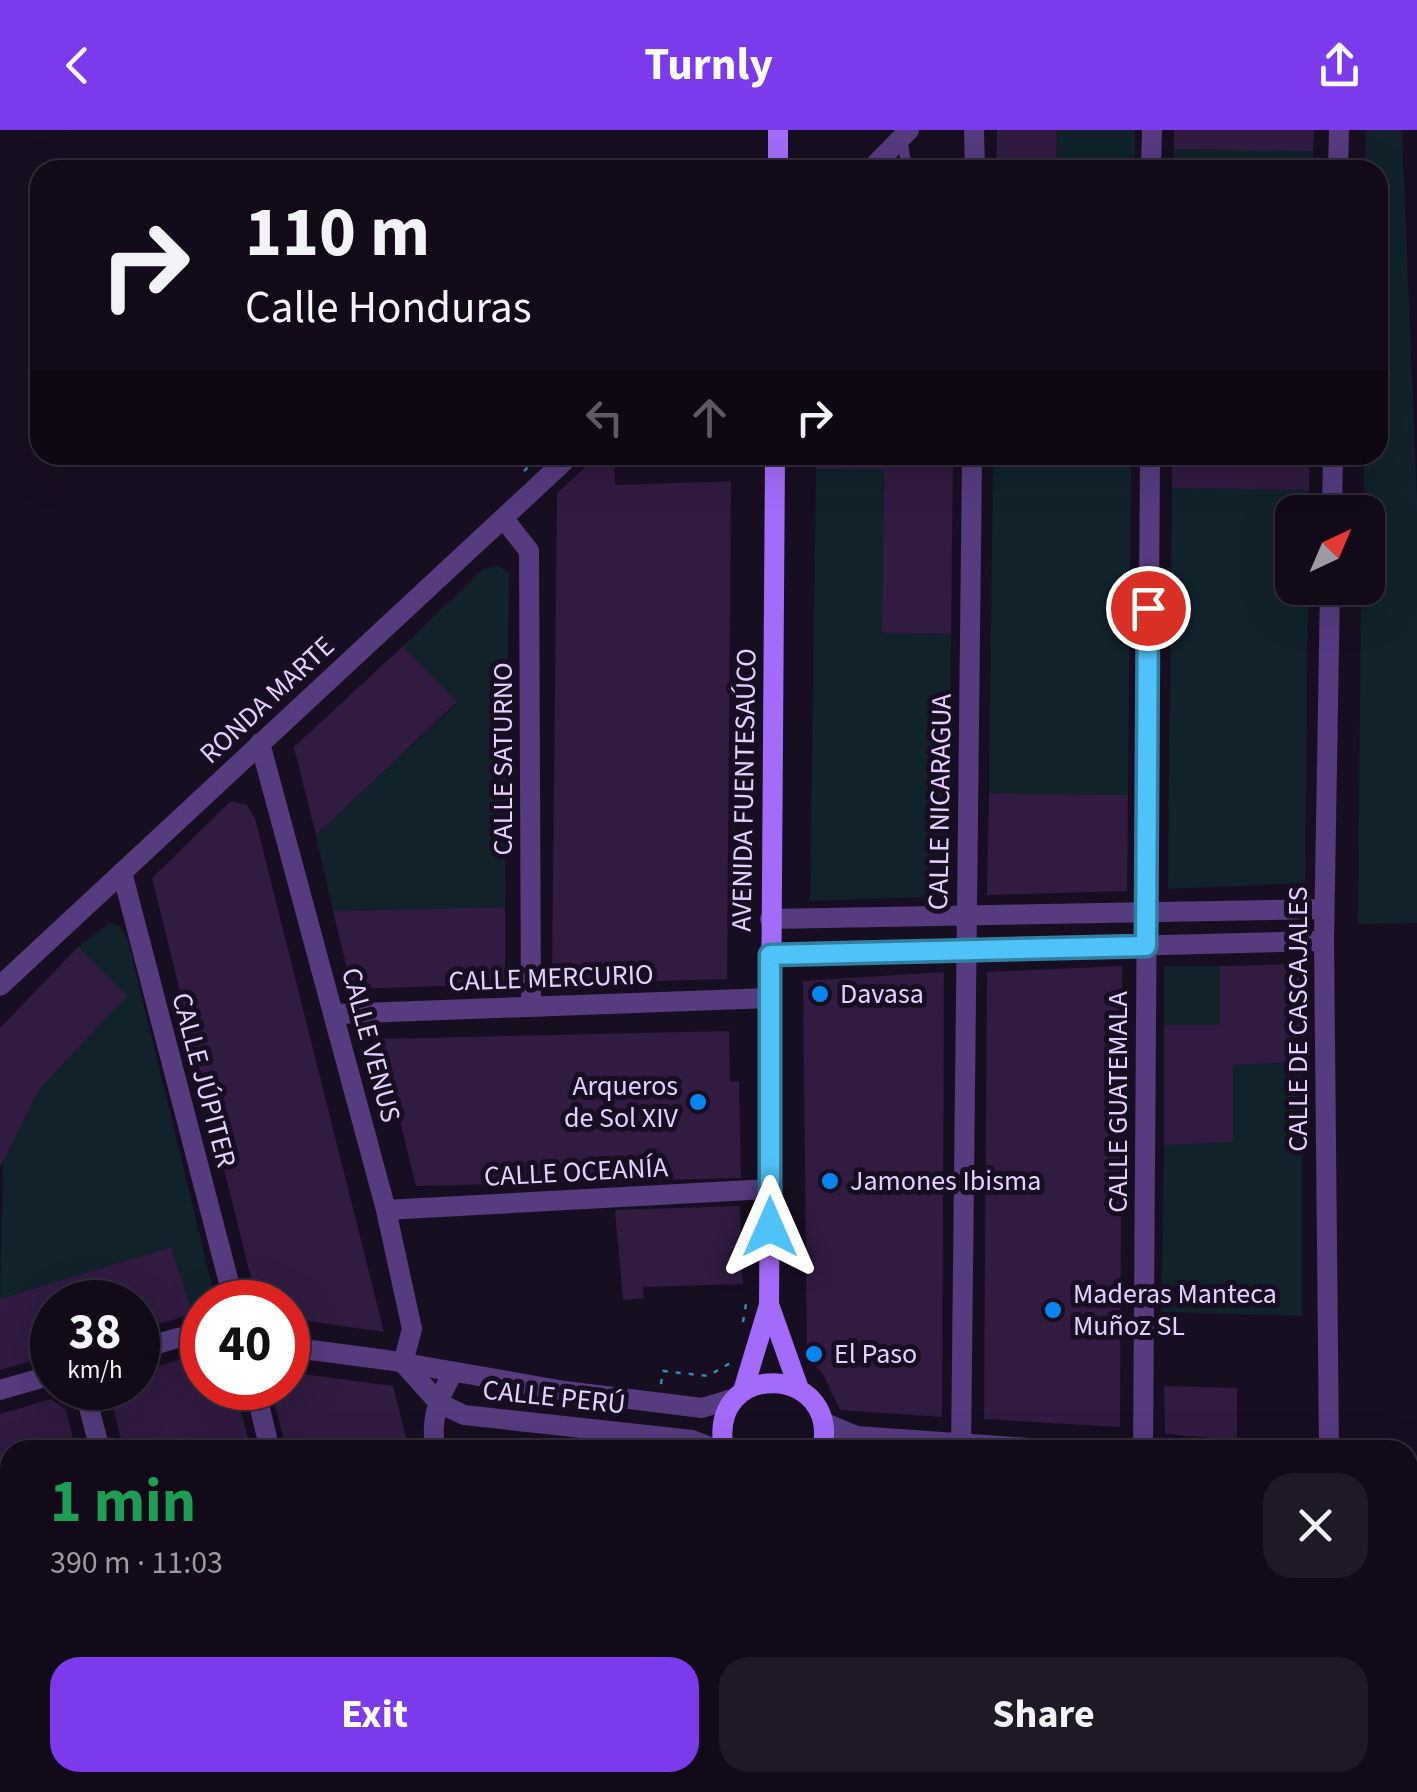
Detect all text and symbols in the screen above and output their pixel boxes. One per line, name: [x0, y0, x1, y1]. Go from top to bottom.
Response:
text: Turnly: [644, 33, 773, 97]
icon: back: [50, 38, 105, 93]
icon: share: [1312, 38, 1367, 93]
text: 110 m: [245, 183, 430, 283]
icon: right: [80, 200, 210, 330]
text: Calle Honduras: [245, 276, 532, 340]
icon: left: [577, 390, 632, 445]
icon: ahead: [682, 390, 737, 445]
icon: right: [787, 390, 842, 445]
north arrow: [1275, 495, 1385, 605]
map controls: [1275, 495, 1385, 605]
pin: [1106, 566, 1191, 651]
icon: arrive: [1121, 581, 1176, 636]
street label: RONDA MARTE: [191, 627, 343, 773]
street label: AVENIDA FUENTESAÚCO: [722, 648, 766, 932]
street label: CALLE SATURNO: [483, 662, 523, 856]
street label: CALLE NICARAGUA: [918, 693, 962, 910]
street label: CALLE DE CASCAJALES: [1278, 886, 1318, 1152]
street label: CALLE MERCURIO: [448, 954, 654, 1002]
street label: CALLE VENUS: [331, 963, 411, 1127]
place label: Davasa: [840, 974, 924, 1014]
marker: Davasa: [809, 983, 831, 1005]
street label: CALLE JÚPITER: [161, 988, 247, 1172]
street label: CALLE GUATEMALA: [1098, 990, 1138, 1213]
place label: Arqueros de Sol XIV: [564, 1066, 679, 1138]
marker: Arqueros de Sol XIV: [687, 1091, 709, 1113]
street label: CALLE OCEANÍA: [483, 1147, 670, 1197]
place label: Jamones Ibisma: [850, 1161, 1041, 1201]
marker: Jamones Ibisma: [819, 1170, 841, 1192]
position arrow: [718, 1175, 822, 1279]
place label: Maderas Manteca Muñoz SL: [1073, 1274, 1277, 1346]
speed limit sign: 40: [180, 1280, 310, 1410]
text: 38: [69, 1297, 121, 1368]
marker: Maderas Manteca Muñoz SL: [1042, 1299, 1064, 1321]
place label: El Paso: [834, 1334, 917, 1374]
marker: El Paso: [803, 1343, 825, 1365]
text: km/h: [67, 1352, 123, 1388]
street label: CALLE PERÚ: [481, 1370, 627, 1424]
text: 1 min: [50, 1460, 196, 1545]
button: close: [1263, 1473, 1368, 1578]
text: 390 m · 11:03: [50, 1540, 223, 1586]
button: Exit: [50, 1657, 699, 1772]
button: Share: [719, 1657, 1368, 1772]

